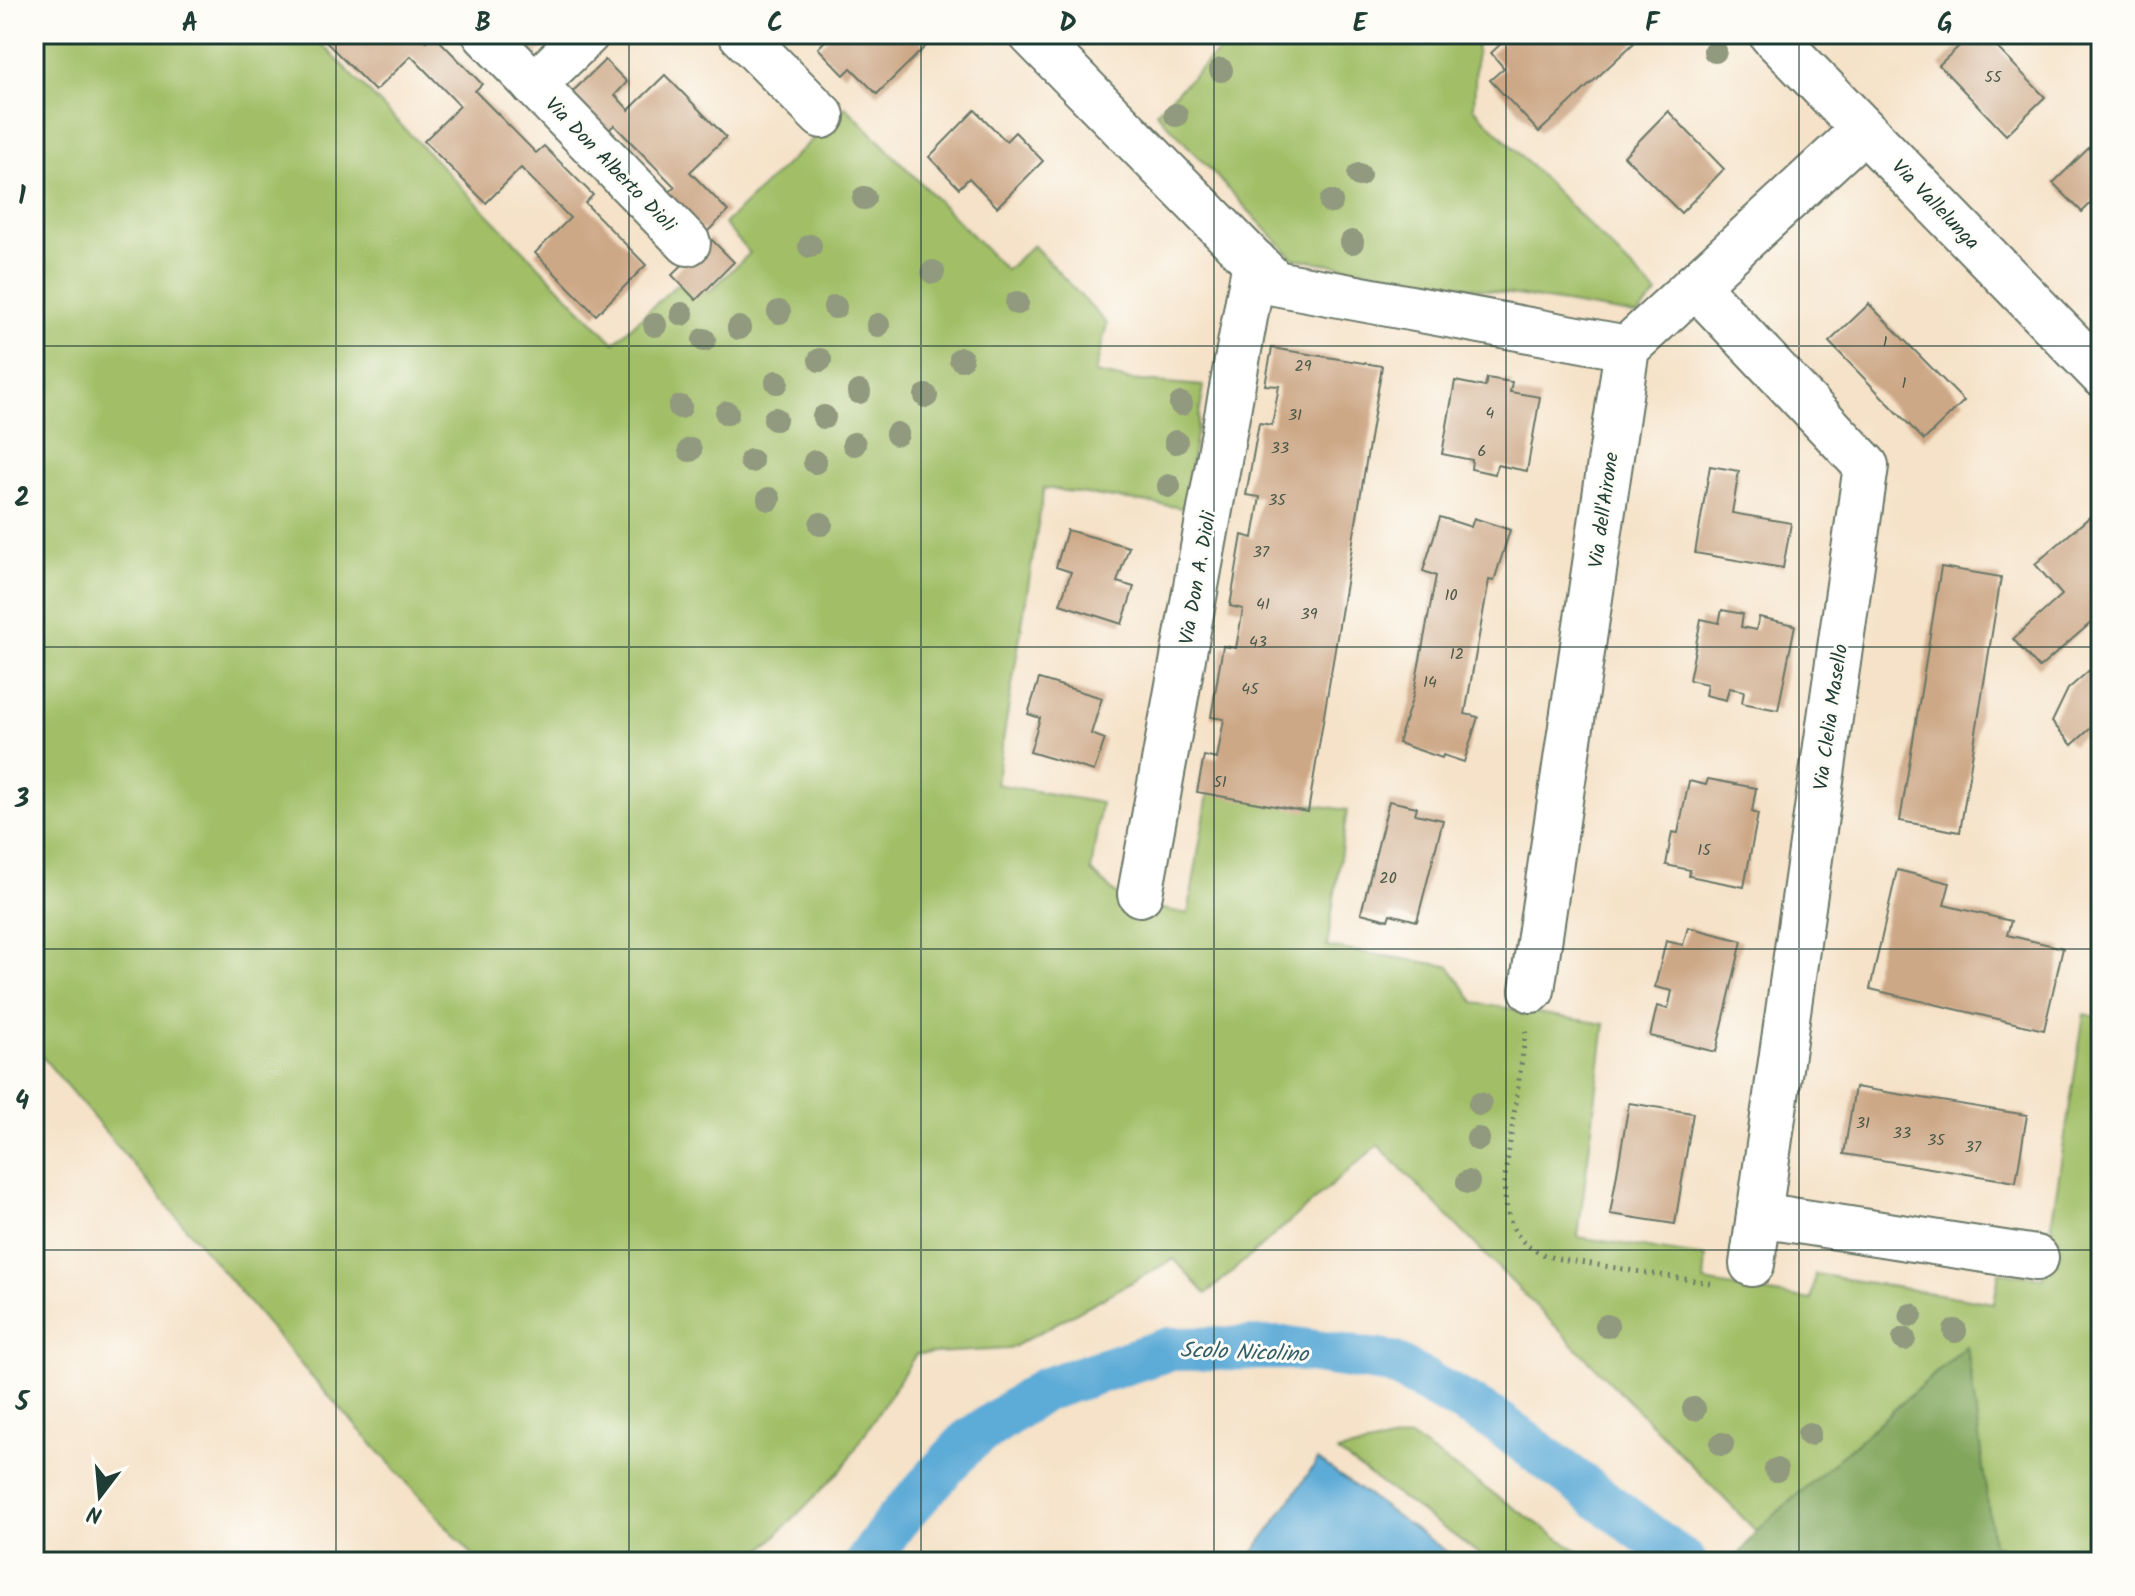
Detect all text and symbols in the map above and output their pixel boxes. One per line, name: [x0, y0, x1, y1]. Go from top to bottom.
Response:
text: A: [182, 3, 198, 45]
text: B: [475, 3, 491, 45]
text: C: [767, 3, 783, 45]
text: D: [1059, 3, 1077, 45]
text: E: [1353, 3, 1369, 45]
text: F: [1645, 3, 1661, 45]
text: G: [1937, 3, 1953, 45]
house number: 55: [1984, 65, 2003, 90]
street label: Via Don Alberto Dioli: [536, 90, 684, 241]
street label: Via Vallelunga: [1883, 153, 1986, 258]
text: 1: [18, 176, 26, 218]
house number: 1: [1882, 330, 1888, 355]
house number: 29: [1294, 354, 1312, 379]
house number: 1: [1901, 371, 1907, 396]
house number: 4: [1486, 401, 1495, 426]
house number: 31: [1288, 403, 1302, 428]
house number: 33: [1271, 436, 1289, 461]
house number: 6: [1478, 439, 1486, 464]
street label: Via dell'Airone: [1581, 450, 1629, 570]
text: 2: [14, 478, 30, 520]
house number: 35: [1268, 488, 1287, 513]
street label: Via Don A. Dioli: [1172, 508, 1227, 647]
house number: 37: [1253, 540, 1270, 565]
house number: 10: [1444, 583, 1458, 608]
house number: 41: [1256, 592, 1270, 617]
house number: 39: [1301, 602, 1318, 627]
house number: 43: [1249, 630, 1267, 655]
house number: 12: [1450, 642, 1464, 667]
street label: Via Clelia Masello: [1806, 642, 1858, 792]
house number: 14: [1423, 670, 1437, 695]
house number: 45: [1241, 677, 1260, 702]
house number: 51: [1213, 770, 1227, 795]
text: 3: [14, 779, 29, 821]
house number: 15: [1697, 838, 1712, 863]
house number: 20: [1379, 866, 1397, 891]
text: 4: [15, 1081, 29, 1123]
house number: 31: [1856, 1111, 1870, 1136]
house number: 33: [1893, 1121, 1911, 1146]
house number: 35: [1927, 1128, 1946, 1153]
house number: 37: [1965, 1135, 1982, 1160]
water label: Scolo Nicolino: [1179, 1334, 1310, 1373]
text: 5: [14, 1382, 30, 1424]
north arrow: [60, 1456, 140, 1536]
text: N: [84, 1494, 107, 1532]

